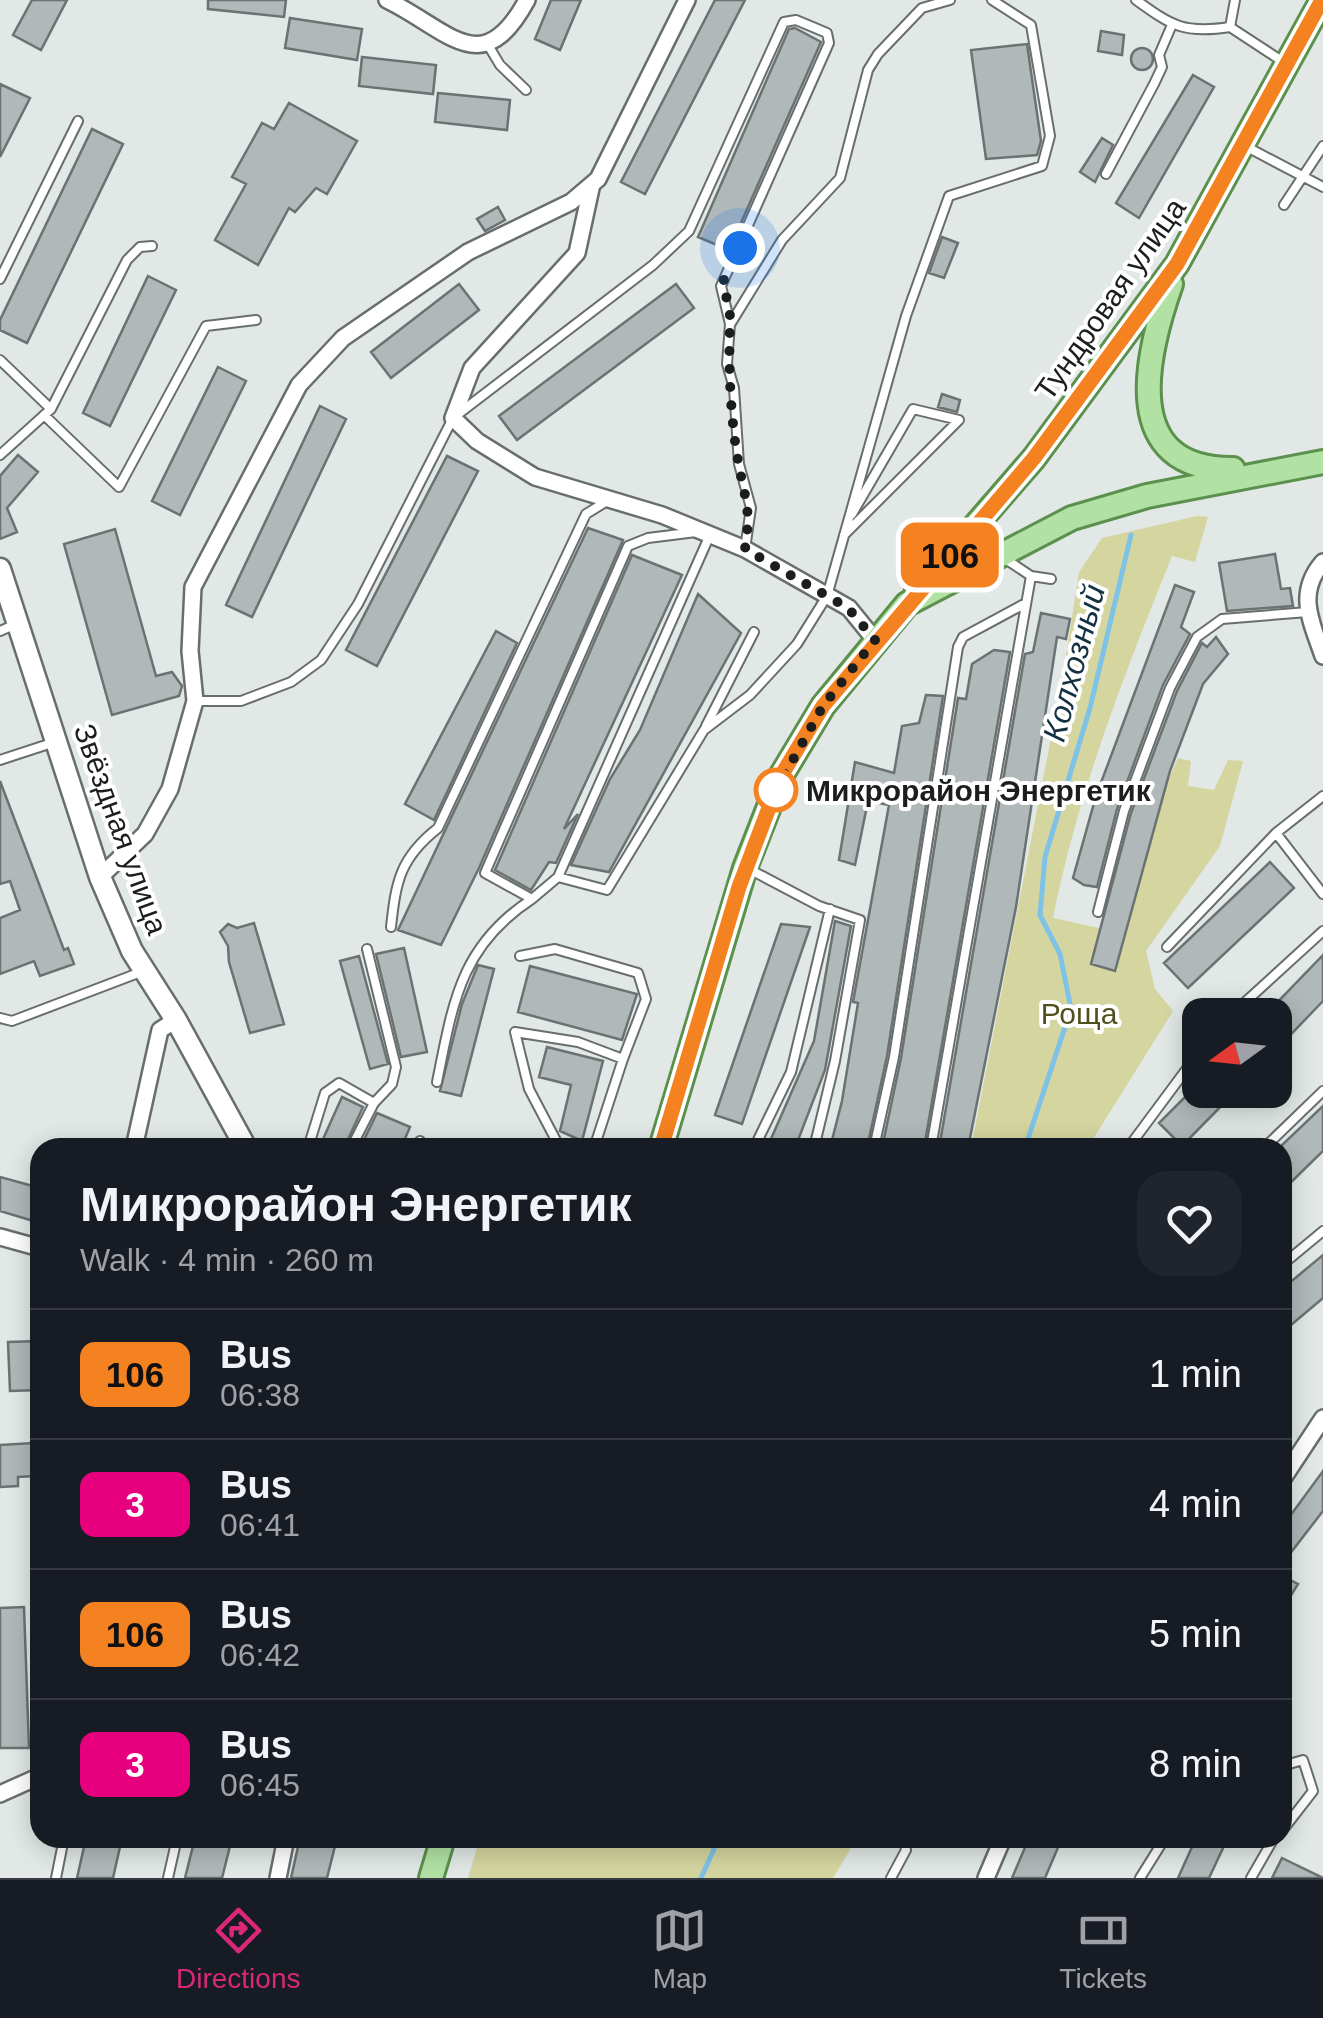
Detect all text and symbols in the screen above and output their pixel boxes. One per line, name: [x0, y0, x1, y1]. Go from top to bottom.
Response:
street label: Тундровая улица: [1028, 192, 1192, 406]
your location: [715, 223, 765, 273]
line badge: 106: [892, 522, 1008, 588]
text: 106: [921, 536, 979, 575]
water label: Колхозный: [1036, 580, 1112, 745]
street label: Звёздная улица: [68, 719, 175, 939]
marker: Микрорайон Энергетик: [755, 769, 797, 811]
place label: Микрорайон Энергетик: [806, 774, 1152, 807]
park label: Роща: [1041, 997, 1118, 1030]
north arrow: [1182, 998, 1292, 1108]
map controls: [1182, 998, 1292, 1108]
button: heart: [1137, 1171, 1242, 1276]
text: Микрорайон Энергетик: [80, 1178, 632, 1231]
text: Walk · 4 min · 260 m: [80, 1242, 374, 1278]
text: Bus: [220, 1334, 292, 1376]
text: 1 min: [1149, 1353, 1242, 1395]
text: 106: [106, 1355, 164, 1394]
text: 06:38: [220, 1377, 300, 1413]
text: Bus: [220, 1464, 292, 1506]
text: 4 min: [1149, 1483, 1242, 1525]
text: 3: [125, 1485, 145, 1524]
text: 06:41: [220, 1507, 300, 1543]
text: Bus: [220, 1594, 292, 1636]
text: 5 min: [1149, 1613, 1242, 1655]
text: 106: [106, 1615, 164, 1654]
text: 06:42: [220, 1637, 300, 1673]
text: Bus: [220, 1724, 292, 1766]
text: 8 min: [1149, 1743, 1242, 1785]
text: 3: [125, 1745, 145, 1784]
text: 06:45: [220, 1767, 300, 1803]
tab: Directions: [176, 1903, 300, 1995]
tab: Map: [652, 1903, 707, 1995]
tab: Tickets: [1059, 1903, 1147, 1995]

